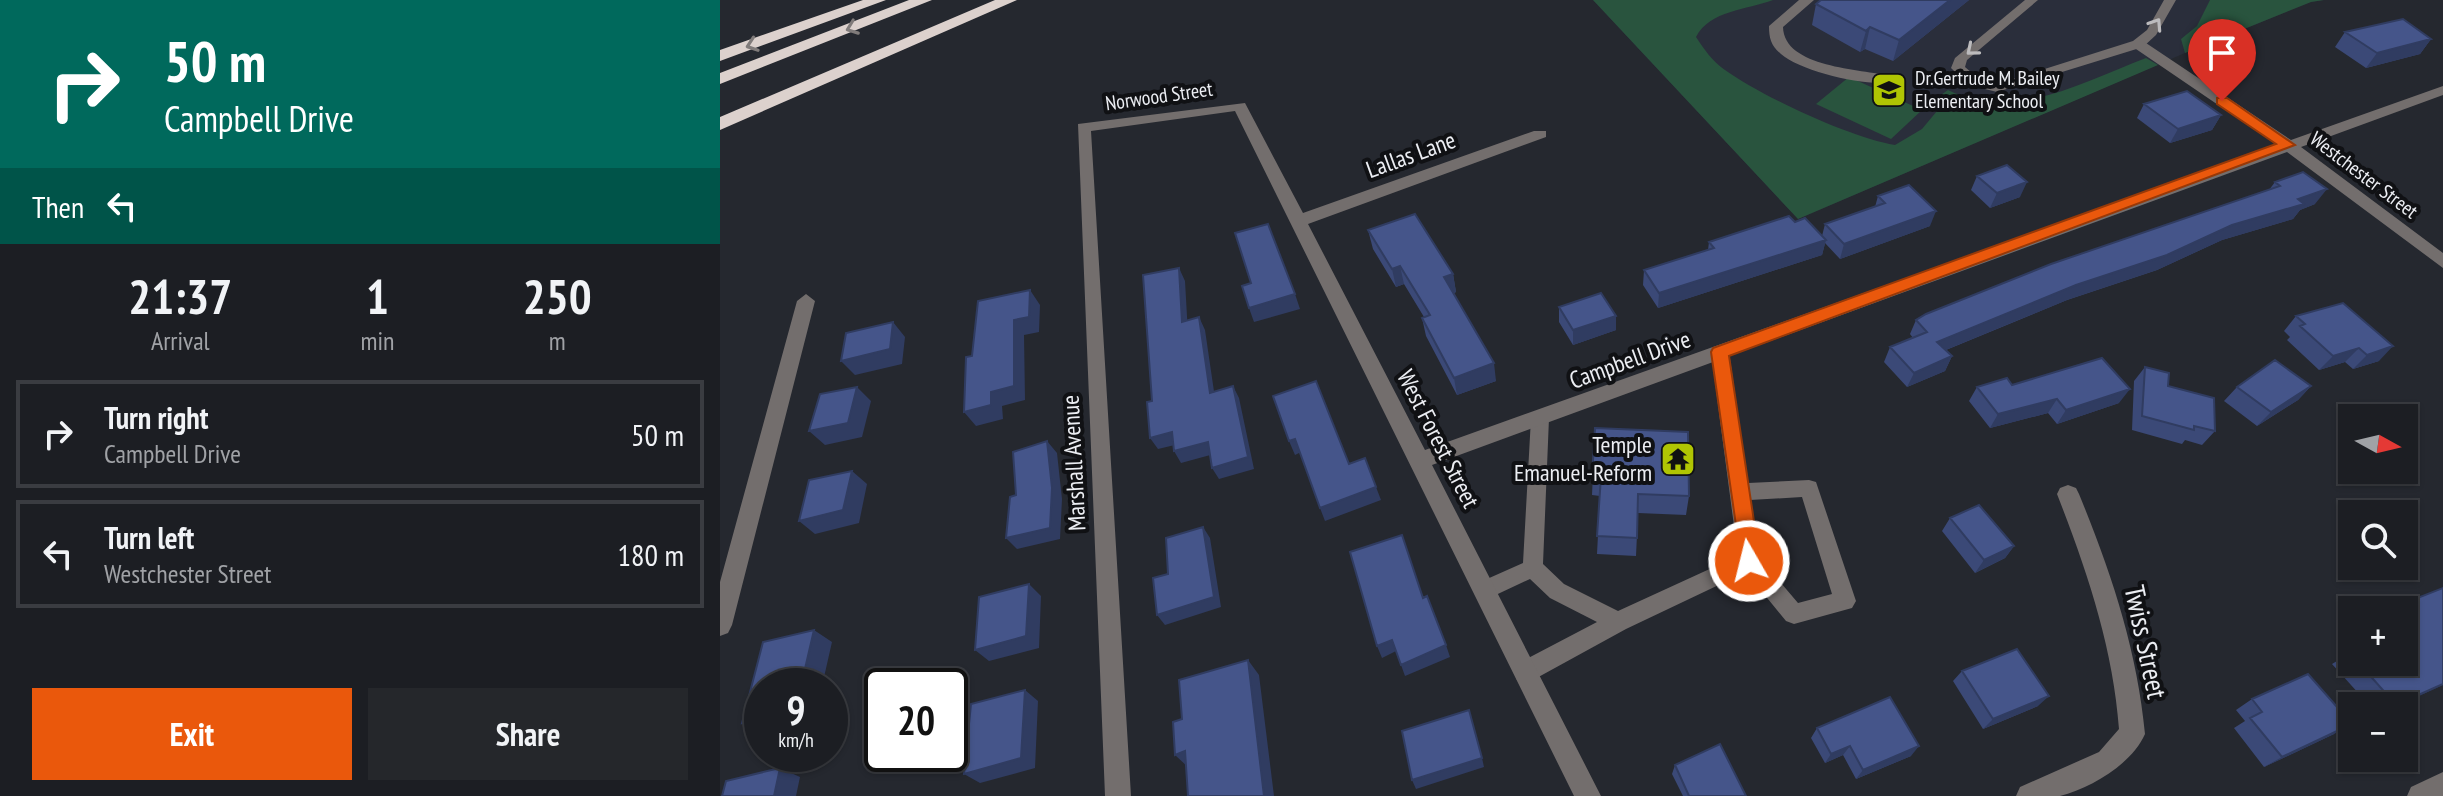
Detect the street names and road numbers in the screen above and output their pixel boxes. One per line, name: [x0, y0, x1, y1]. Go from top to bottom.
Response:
street label: Norwood Street: [1104, 76, 1215, 116]
street label: Lallas Lane: [1362, 124, 1460, 185]
street label: Westchester Street: [2305, 126, 2424, 224]
street label: Campbell Drive: [1565, 323, 1695, 396]
street label: West Forest Street: [1390, 364, 1487, 514]
street label: Marshall Avenue: [1054, 394, 1093, 532]
street label: Twiss Street: [2116, 582, 2177, 702]

